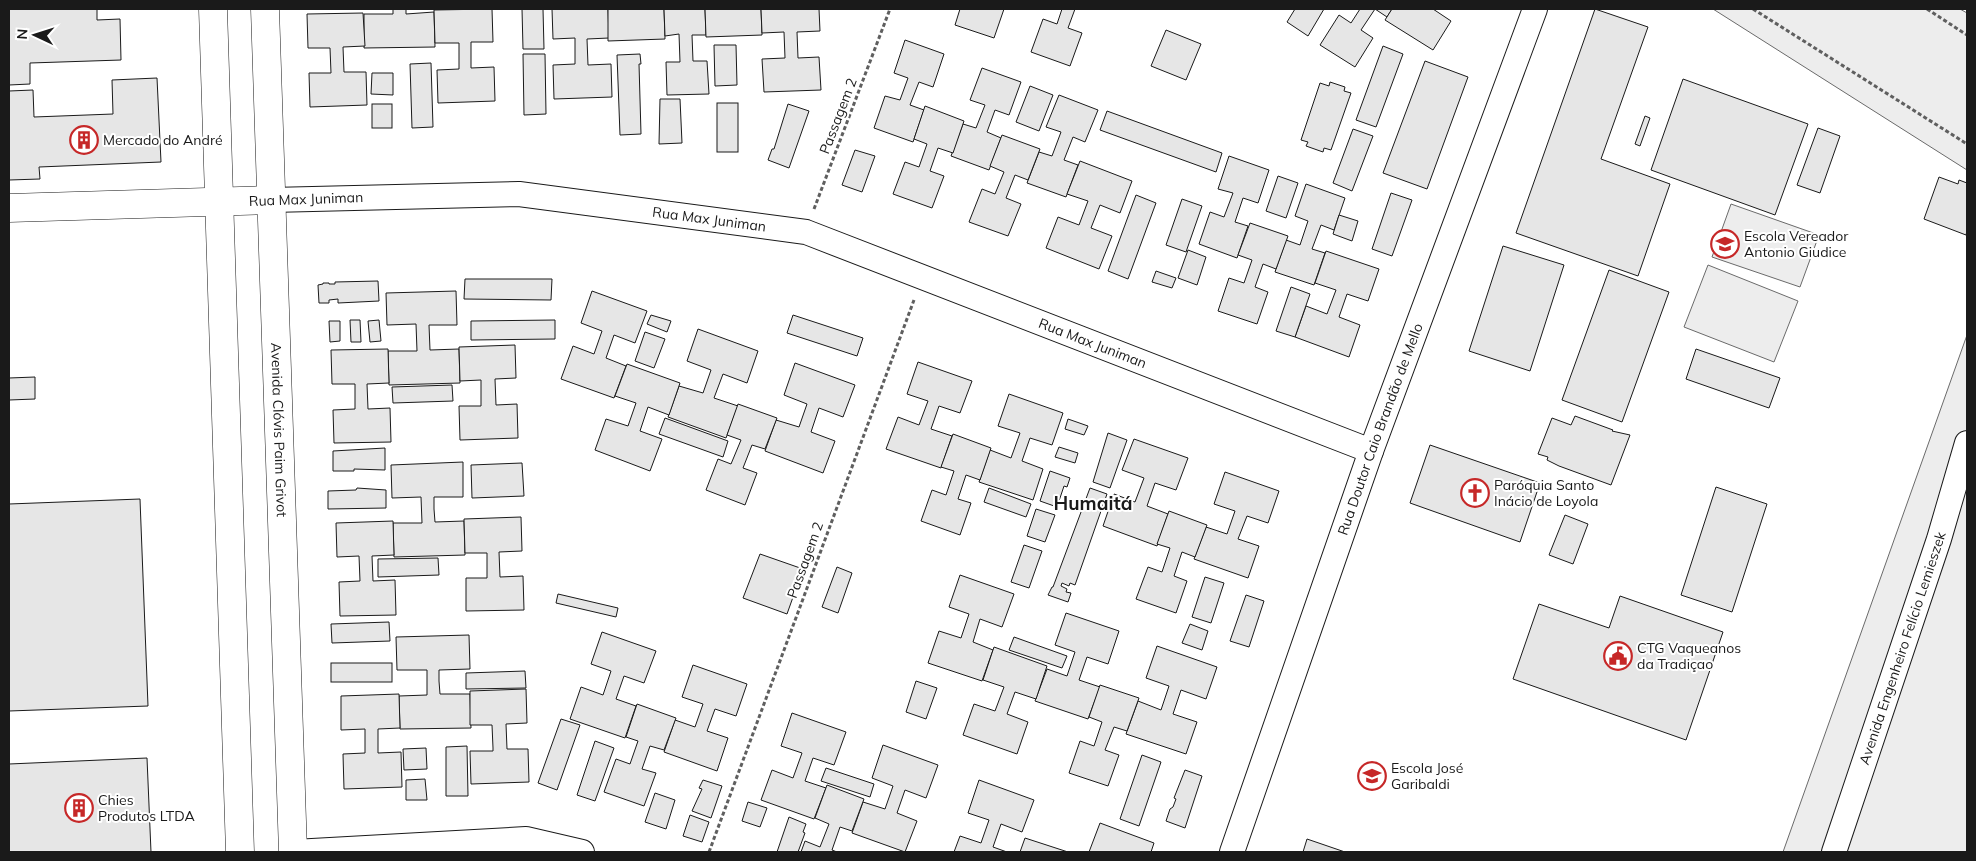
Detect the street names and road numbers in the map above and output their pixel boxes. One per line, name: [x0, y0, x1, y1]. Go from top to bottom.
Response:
street label: Passagem 2: [815, 75, 861, 157]
street label: Rua Max Juniman: [248, 188, 364, 210]
street label: Rua Max Juniman: [651, 203, 767, 236]
street label: Rua Max Juniman: [1036, 314, 1149, 372]
street label: Rua Doutor Caio Brandão de Mello: [1333, 321, 1427, 538]
street label: Avenida Clóvis Paim Grivot: [267, 342, 291, 517]
street label: Passagem 2: [783, 519, 827, 601]
street label: Avenida Engenheiro Felício Lemieszek: [1855, 529, 1950, 767]

